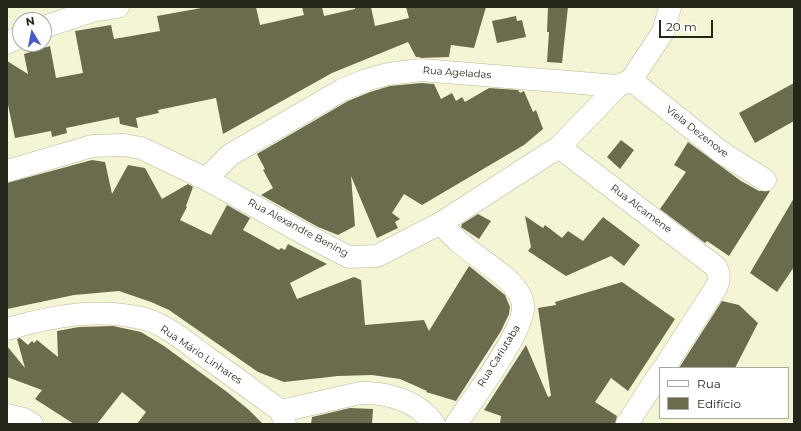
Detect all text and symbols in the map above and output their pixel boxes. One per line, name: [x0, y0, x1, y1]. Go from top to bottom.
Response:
north arrow: [12, 12, 52, 52]
scale bar: [661, 12, 715, 38]
text: N: [24, 14, 36, 29]
text: 20 m: [666, 19, 697, 34]
street label: Rua Ageladas: [422, 65, 492, 81]
street label: Viela Dezenove: [663, 104, 731, 160]
street label: Rua Alcamene: [608, 182, 674, 236]
street label: Rua Alexandre Bening: [246, 196, 350, 260]
street label: Rua Mário Linhares: [158, 323, 244, 387]
street label: Rua Cariutaba: [475, 323, 523, 389]
legend: [659, 367, 789, 419]
text: Rua: [697, 376, 721, 391]
text: Edifício: [697, 396, 741, 411]

